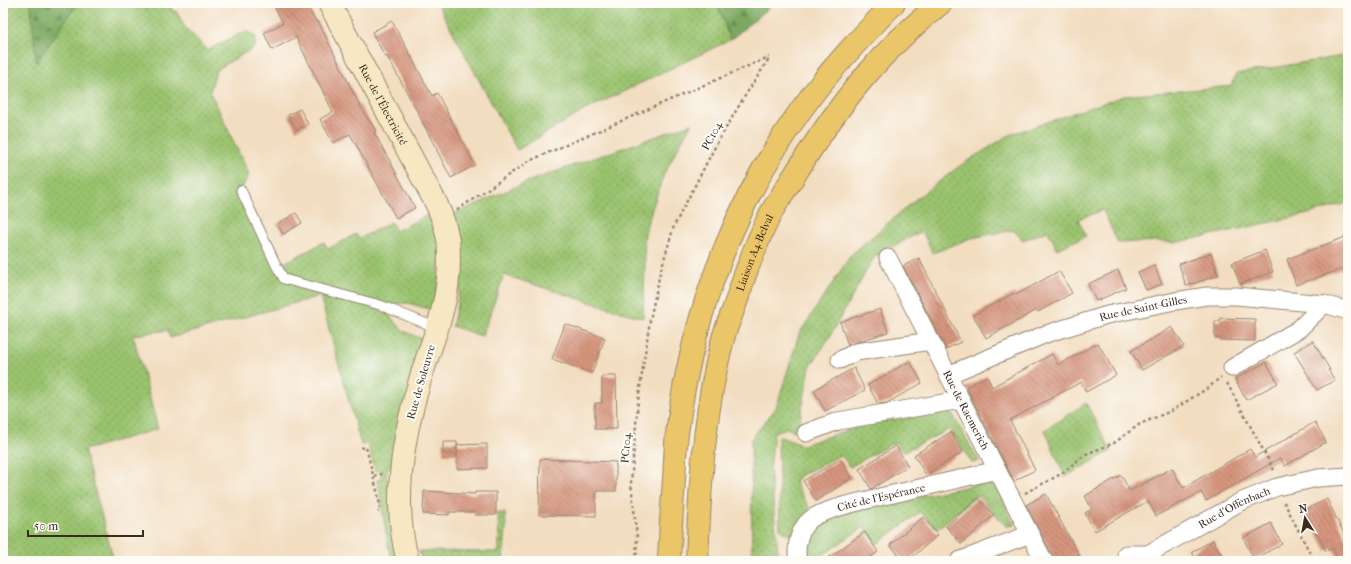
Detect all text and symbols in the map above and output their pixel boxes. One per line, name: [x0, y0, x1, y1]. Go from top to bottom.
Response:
street label: Rue de l'Électricité: [356, 62, 410, 148]
street label: PC104: [699, 119, 725, 152]
street label: Liaison A4-Belval: [733, 212, 776, 293]
street label: Rue de Saint-Gilles: [1098, 293, 1188, 324]
street label: Rue de Soleuvre: [404, 343, 438, 421]
street label: Rue de Raemerich: [940, 368, 993, 453]
street label: PC104: [618, 432, 634, 464]
street label: Cité de l'Espérance: [836, 480, 927, 514]
street label: Rue d'Offenbach: [1196, 484, 1273, 531]
north arrow: [1285, 498, 1325, 538]
text: N: [1298, 501, 1309, 516]
scale bar: [28, 512, 143, 538]
text: 50 m: [34, 519, 58, 533]

